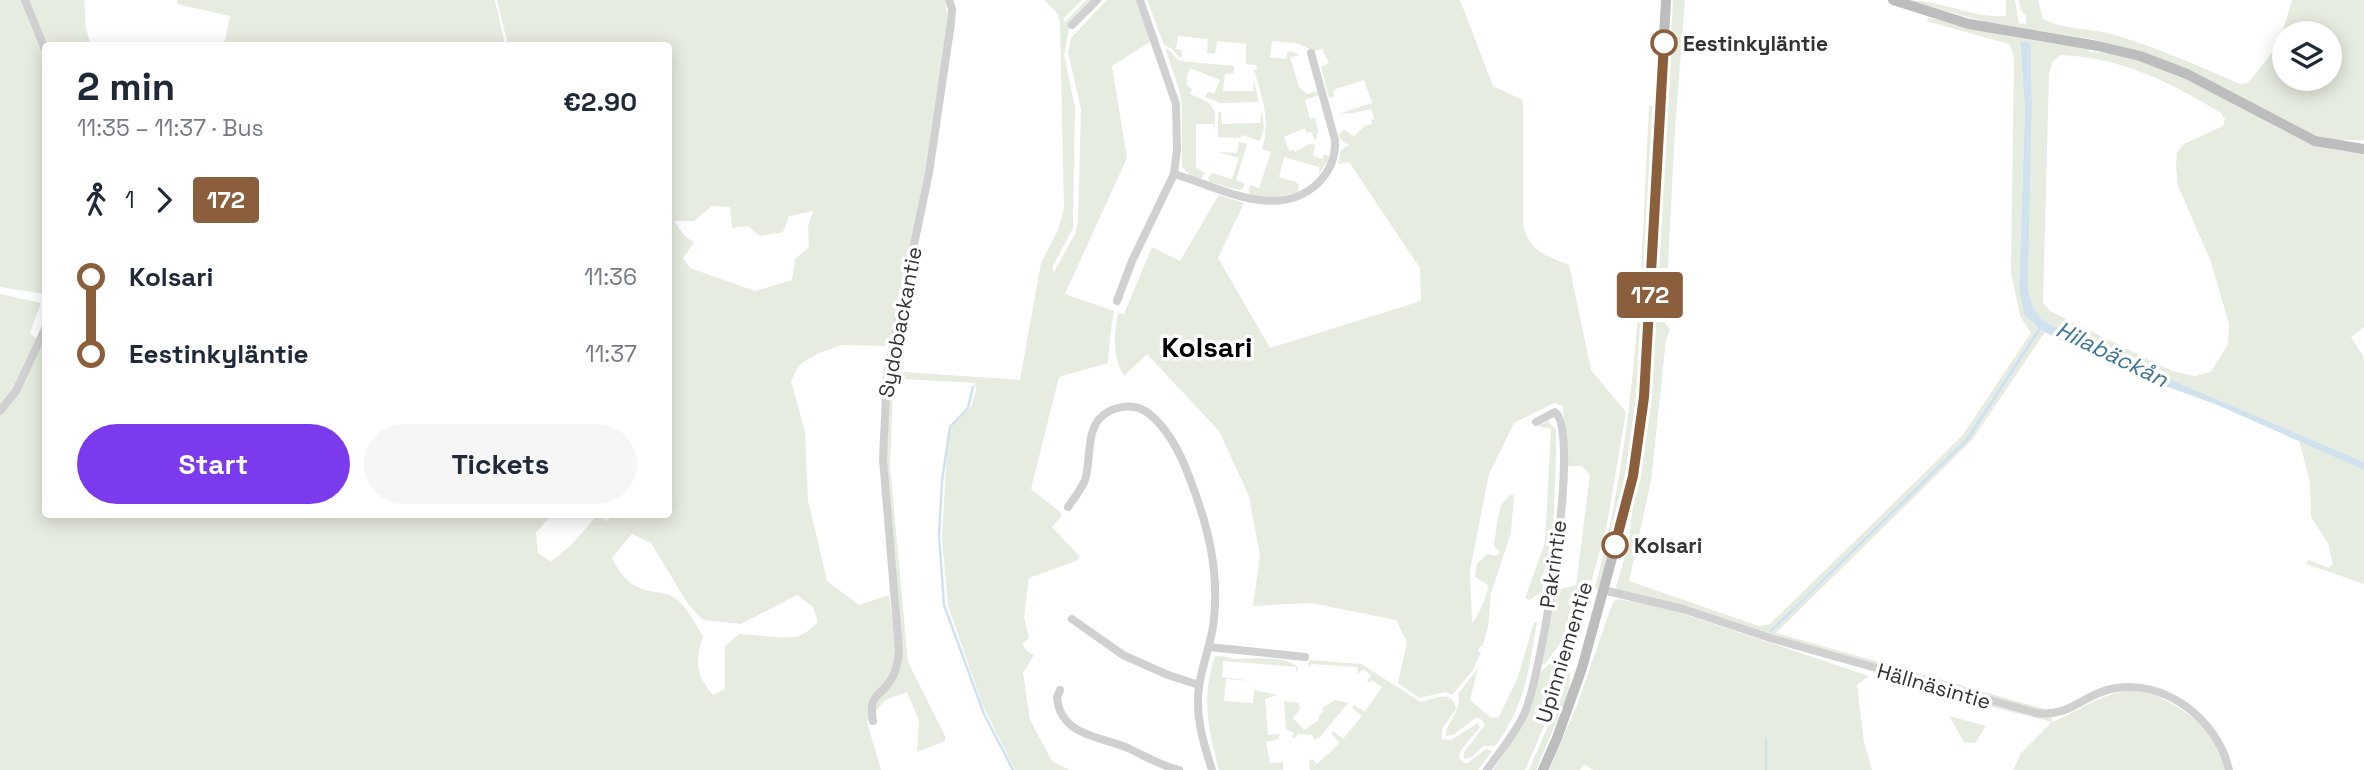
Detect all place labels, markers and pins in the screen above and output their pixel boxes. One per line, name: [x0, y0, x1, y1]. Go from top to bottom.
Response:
marker: Eestinkyläntie: [1651, 30, 1677, 56]
place label: Eestinkyläntie: [1683, 30, 1828, 57]
marker: Kolsari: [1602, 532, 1628, 558]
place label: Kolsari: [1634, 532, 1702, 559]

